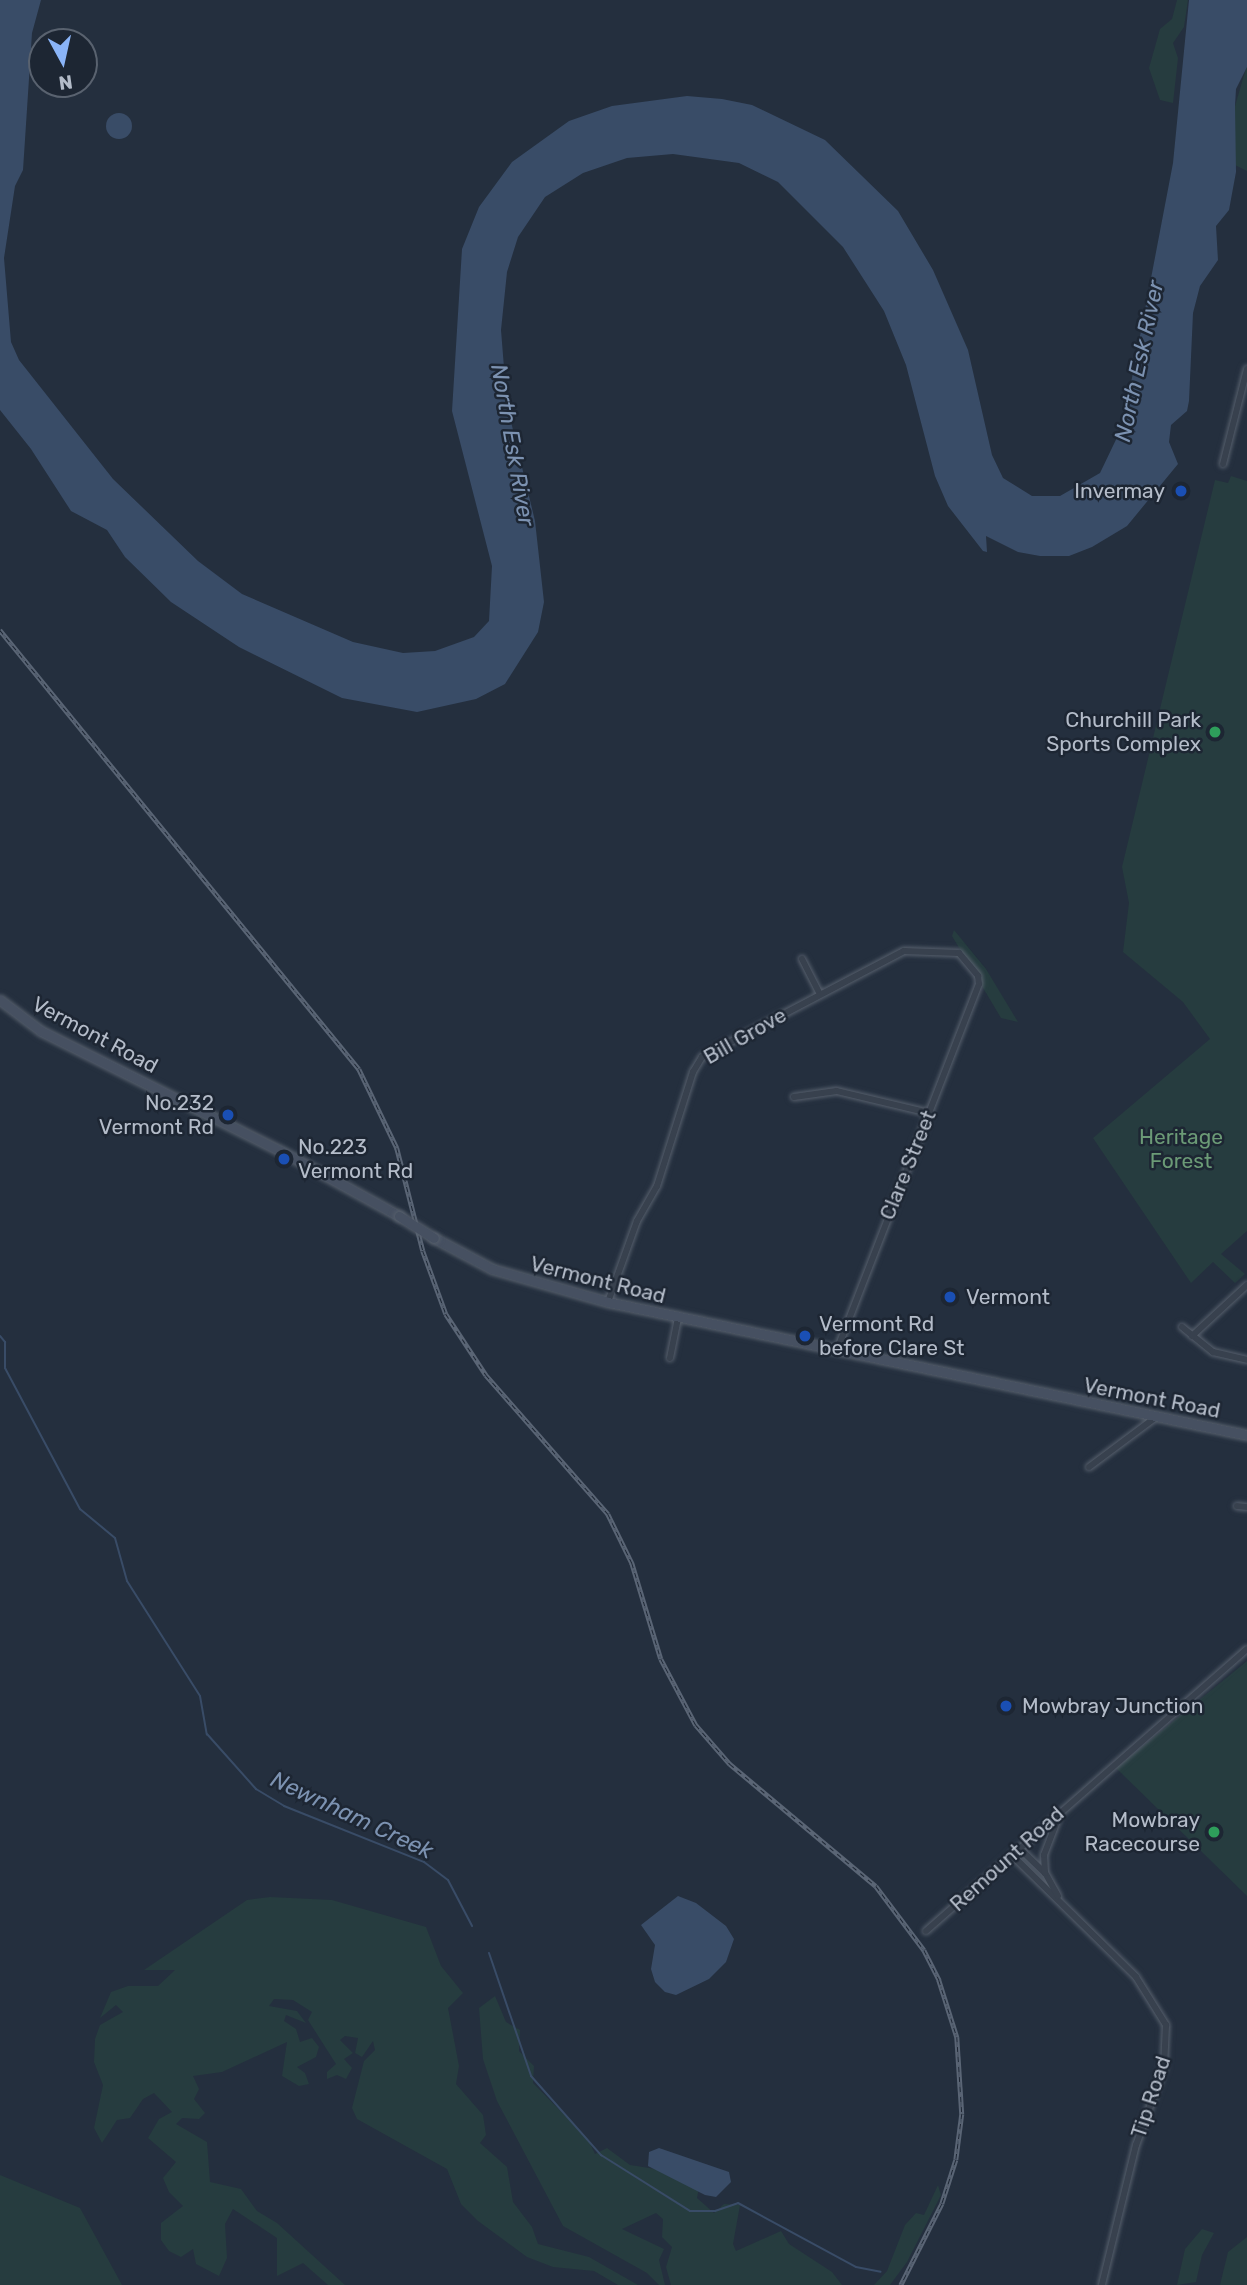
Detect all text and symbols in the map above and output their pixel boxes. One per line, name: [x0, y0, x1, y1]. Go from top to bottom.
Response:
north arrow: [28, 28, 98, 98]
text: N: [57, 70, 74, 95]
water label: North Esk River: [1108, 278, 1170, 444]
water label: North Esk River: [485, 362, 541, 528]
place label: Invermay: [1074, 478, 1165, 504]
marker: Invermay: [1171, 481, 1191, 501]
place label: Churchill Park Sports Complex: [1046, 707, 1201, 757]
marker: Churchill Park Sports Complex: [1207, 724, 1223, 740]
street label: Vermont Road: [28, 991, 162, 1079]
street label: Bill Grove: [699, 1002, 791, 1070]
place label: No.232 Vermont Rd: [99, 1090, 214, 1140]
street label: Clare Street: [875, 1106, 941, 1224]
marker: No.232 Vermont Rd: [220, 1107, 236, 1123]
park label: Heritage Forest: [1139, 1124, 1223, 1174]
place label: No.223 Vermont Rd: [298, 1134, 413, 1184]
marker: No.223 Vermont Rd: [276, 1151, 292, 1167]
street label: Vermont Road: [528, 1251, 668, 1309]
place label: Vermont: [966, 1284, 1050, 1310]
marker: Vermont: [940, 1287, 960, 1307]
place label: Vermont Rd before Clare St: [819, 1311, 964, 1361]
marker: Vermont Rd before Clare St: [797, 1328, 813, 1344]
street label: Vermont Road: [1081, 1372, 1223, 1424]
place label: Mowbray Junction: [1022, 1693, 1204, 1719]
marker: Mowbray Junction: [996, 1696, 1016, 1716]
water label: Newnham Creek: [266, 1765, 438, 1865]
street label: Remount Road: [945, 1801, 1069, 1917]
place label: Mowbray Racecourse: [1085, 1807, 1200, 1857]
marker: Mowbray Racecourse: [1206, 1824, 1222, 1840]
street label: Tip Road: [1126, 2053, 1176, 2141]

